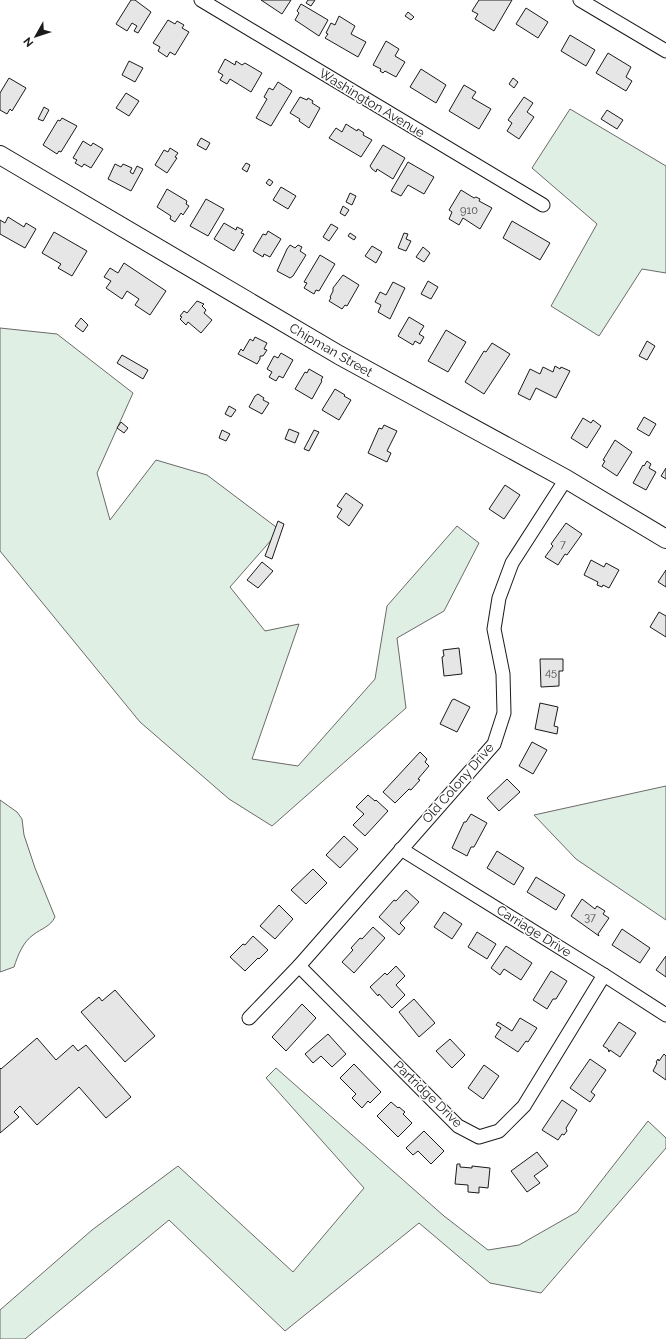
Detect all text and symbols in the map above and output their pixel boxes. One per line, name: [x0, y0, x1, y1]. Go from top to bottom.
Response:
north arrow: [16, 16, 56, 56]
text: N: [21, 35, 36, 49]
street label: Washington Avenue: [317, 66, 428, 141]
house number: 910: [460, 204, 478, 217]
street label: Chipman Street: [287, 320, 376, 380]
house number: 7: [560, 538, 566, 551]
house number: 45: [545, 666, 557, 679]
street label: Old Colony Drive: [419, 740, 497, 826]
street label: Carriage Drive: [494, 902, 574, 960]
house number: 37: [584, 911, 596, 924]
street label: Partridge Drive: [391, 1058, 466, 1131]

